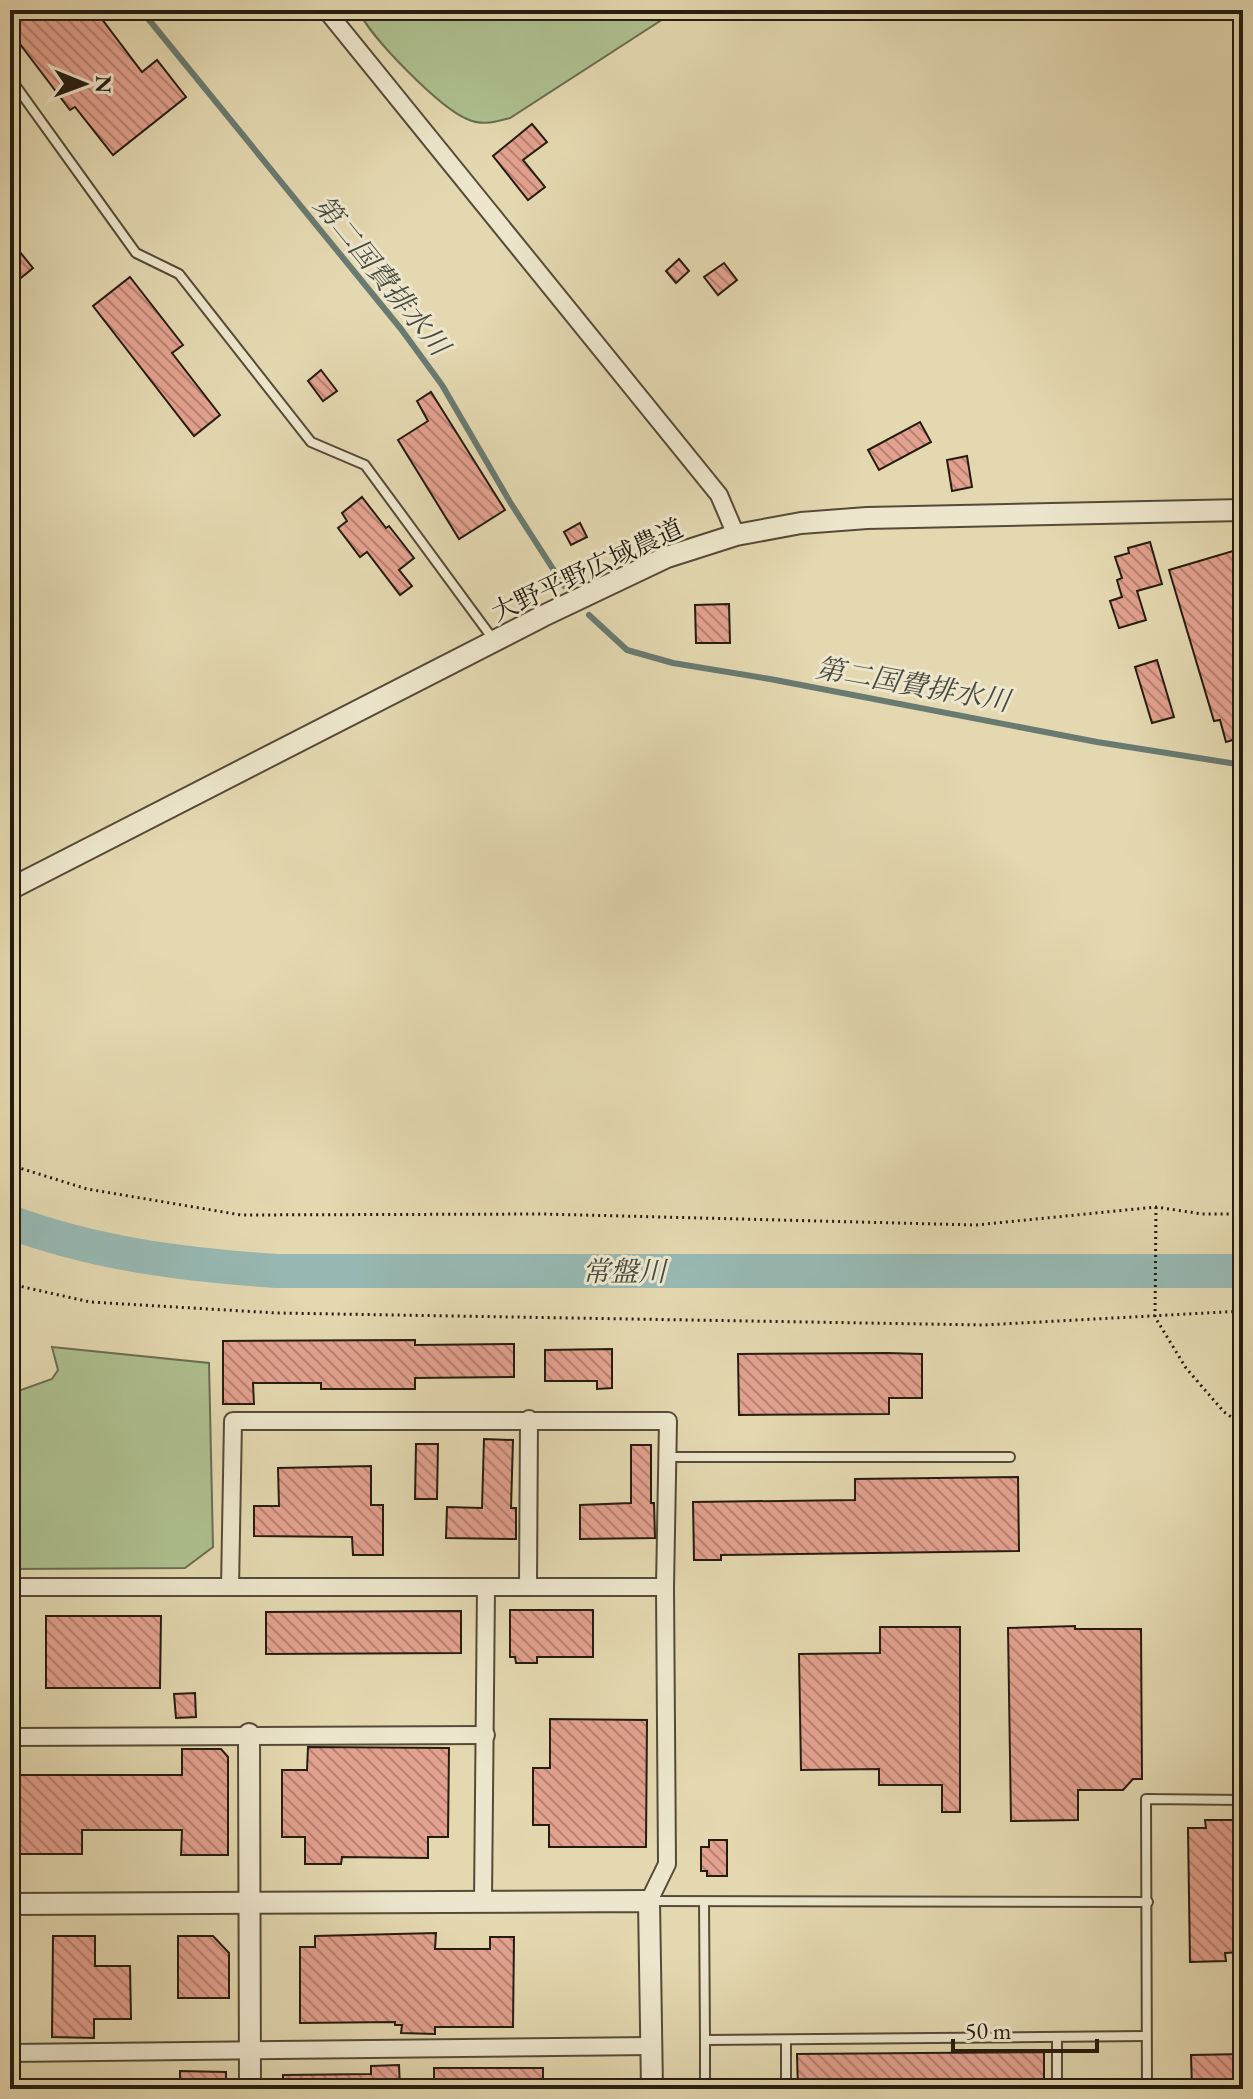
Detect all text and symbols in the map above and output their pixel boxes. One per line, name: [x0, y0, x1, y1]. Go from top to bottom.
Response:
north arrow: [44, 44, 124, 124]
text: N: [89, 75, 118, 94]
water label: 第二国費排水川: [306, 188, 460, 365]
street label: 大野平野広域農道: [486, 511, 688, 629]
water label: 第二国費排水川: [813, 649, 1016, 719]
water label: 常盤川: [582, 1253, 669, 1289]
scale bar: [953, 2003, 1097, 2053]
text: 50 m: [965, 2015, 1012, 2046]

